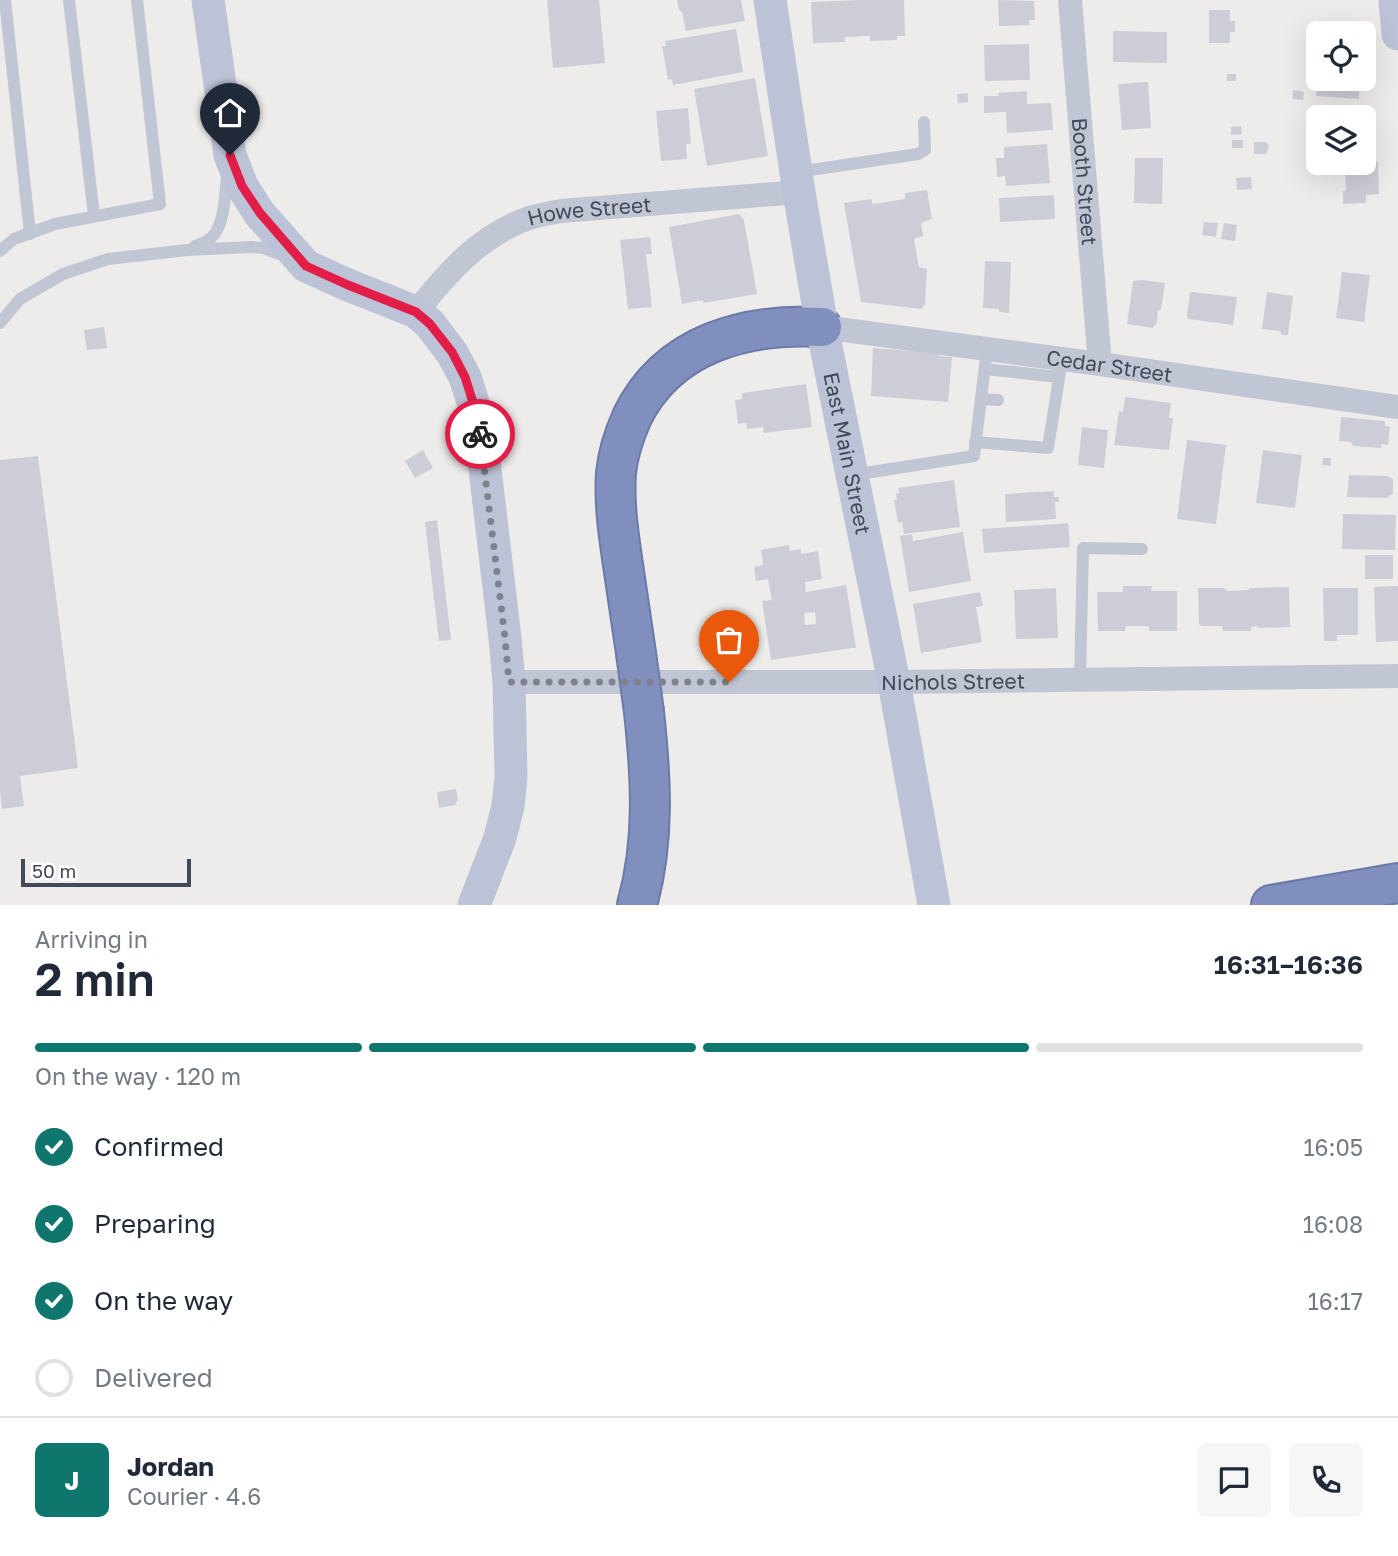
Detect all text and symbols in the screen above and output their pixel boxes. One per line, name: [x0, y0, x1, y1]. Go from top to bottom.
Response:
map controls: [1306, 21, 1376, 175]
button: locate: [1306, 21, 1376, 91]
pin: [200, 83, 260, 155]
icon: home: [211, 94, 249, 132]
button: layers: [1306, 105, 1376, 175]
street label: Booth Street: [1067, 116, 1103, 246]
street label: Howe Street: [524, 191, 652, 231]
street label: Cedar Street: [1045, 344, 1174, 387]
street label: East Main Street: [818, 370, 877, 537]
courier: [445, 399, 515, 469]
icon: bike: [461, 415, 499, 453]
pin: [699, 610, 759, 682]
icon: bag: [710, 621, 748, 659]
street label: Nichols Street: [881, 667, 1025, 695]
scale bar: [21, 856, 191, 888]
text: 50 m: [32, 859, 76, 882]
text: Arriving in: [35, 925, 148, 953]
text: 16:31–16:36: [1214, 949, 1363, 980]
text: 2 min: [35, 951, 155, 1006]
text: On the way · 120 m: [35, 1062, 241, 1090]
icon: check: [35, 1128, 73, 1166]
text: Confirmed: [94, 1131, 224, 1162]
text: 16:05: [1303, 1133, 1363, 1161]
icon: check: [35, 1205, 73, 1243]
text: Preparing: [94, 1208, 216, 1239]
text: 16:08: [1303, 1210, 1363, 1238]
icon: check: [35, 1282, 73, 1320]
text: On the way: [94, 1285, 233, 1316]
text: 16:17: [1308, 1287, 1363, 1315]
text: Delivered: [94, 1362, 213, 1393]
button: chat: [1197, 1443, 1271, 1517]
button: phone: [1289, 1443, 1363, 1517]
text: Jordan: [127, 1451, 214, 1482]
text: J: [65, 1465, 79, 1496]
text: Courier · 4.6: [127, 1482, 261, 1510]

